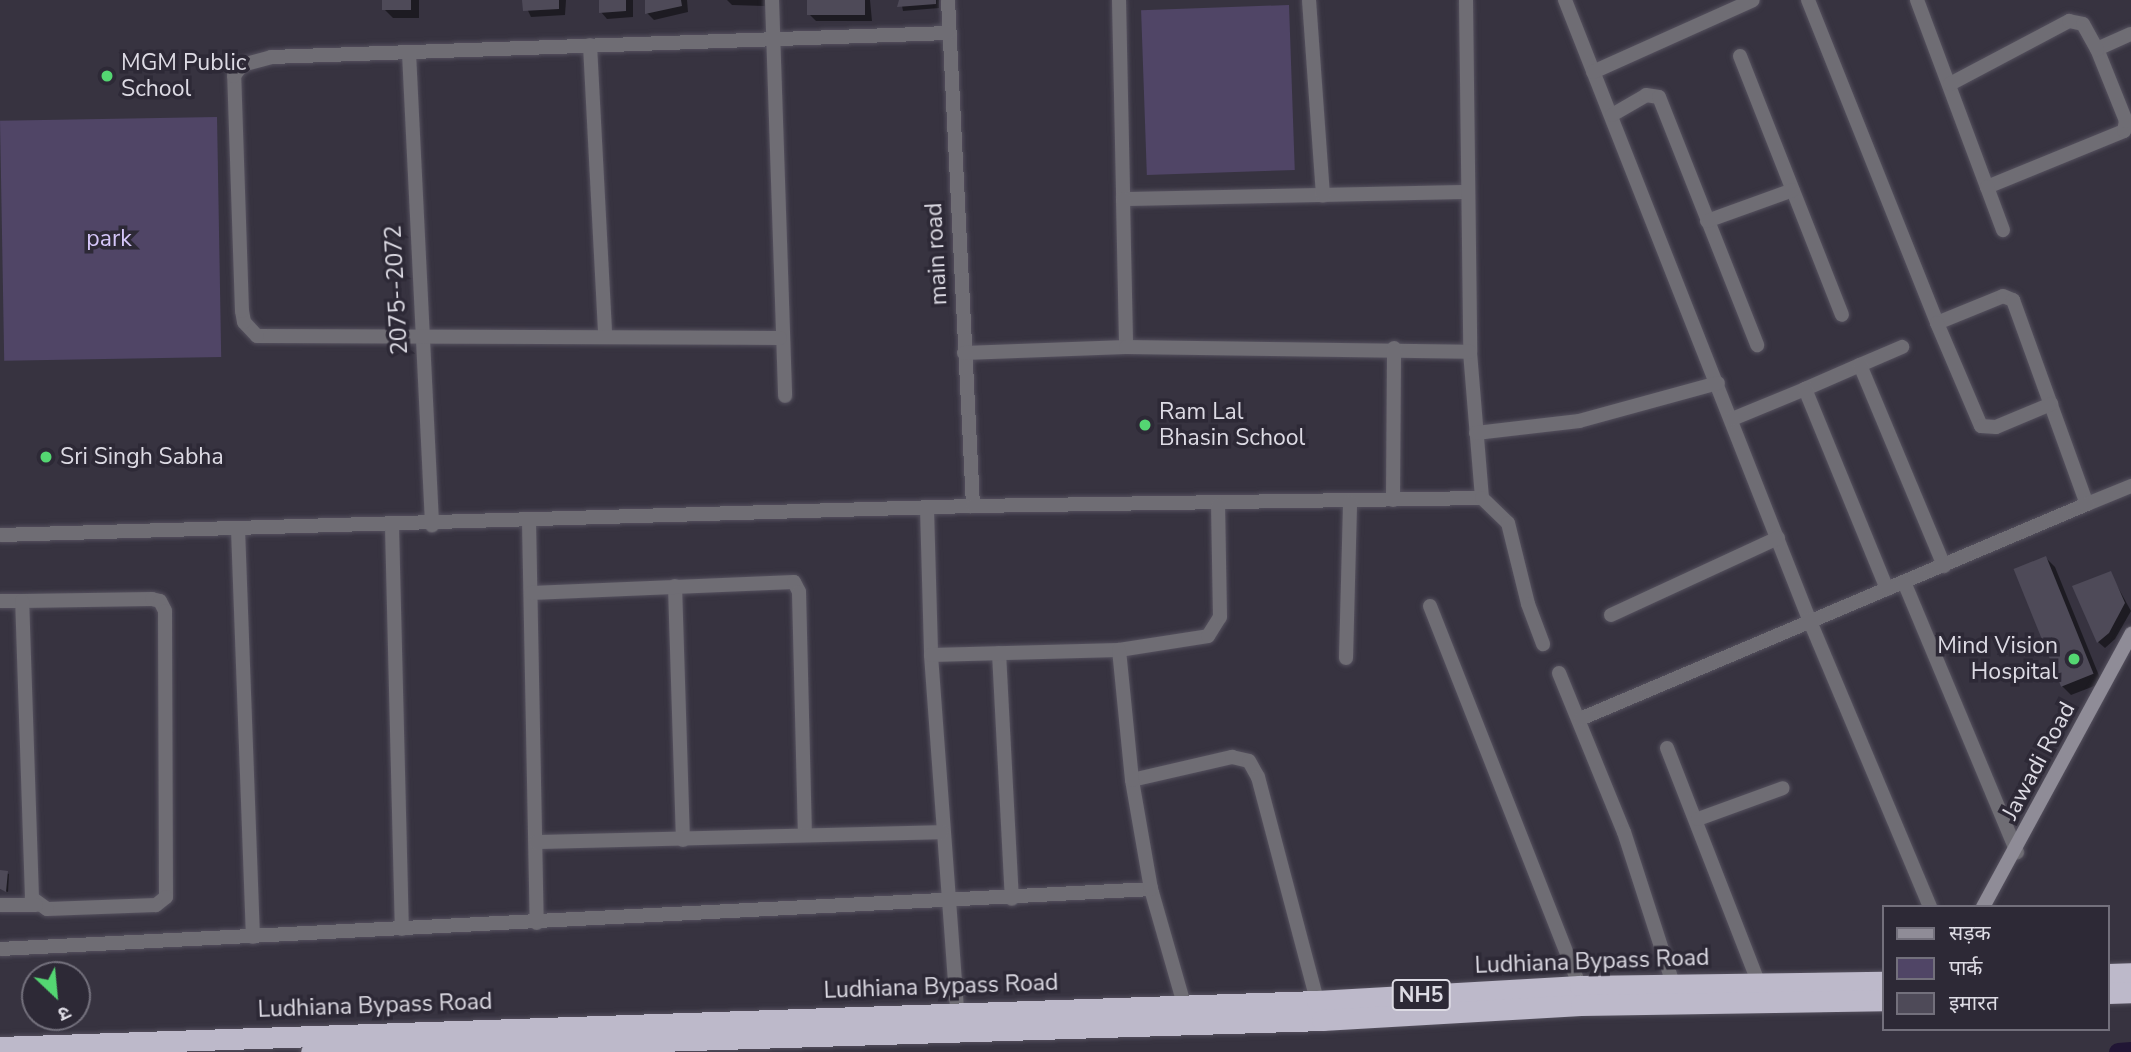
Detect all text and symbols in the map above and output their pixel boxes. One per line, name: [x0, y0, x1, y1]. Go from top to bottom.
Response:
place label: MGM Public School: [121, 49, 246, 103]
marker: MGM Public School: [99, 68, 115, 84]
street label: main road: [921, 202, 953, 306]
street label: 2075--2072: [380, 224, 414, 356]
park label: park: [86, 225, 132, 253]
place label: Ram Lal Bhasin School: [1159, 398, 1305, 452]
marker: Ram Lal Bhasin School: [1137, 417, 1153, 433]
place label: Sri Singh Sabha: [60, 443, 224, 471]
marker: Sri Singh Sabha: [38, 449, 54, 465]
place label: Mind Vision Hospital: [1937, 632, 2058, 686]
marker: Mind Vision Hospital: [2064, 649, 2084, 669]
street label: Jawadi Road: [1997, 698, 2081, 824]
legend: [1882, 905, 2110, 1031]
text: सड़क: [1949, 919, 1991, 947]
street label: Ludhiana Bypass Road: [1474, 944, 1710, 980]
text: पार्क: [1949, 954, 1983, 982]
north arrow: [21, 961, 91, 1031]
street label: Ludhiana Bypass Road: [823, 969, 1059, 1005]
road number: NH5: [1391, 978, 1451, 1012]
street label: Ludhiana Bypass Road: [257, 988, 493, 1024]
text: इमारत: [1949, 989, 1998, 1017]
text: उ: [54, 999, 75, 1027]

